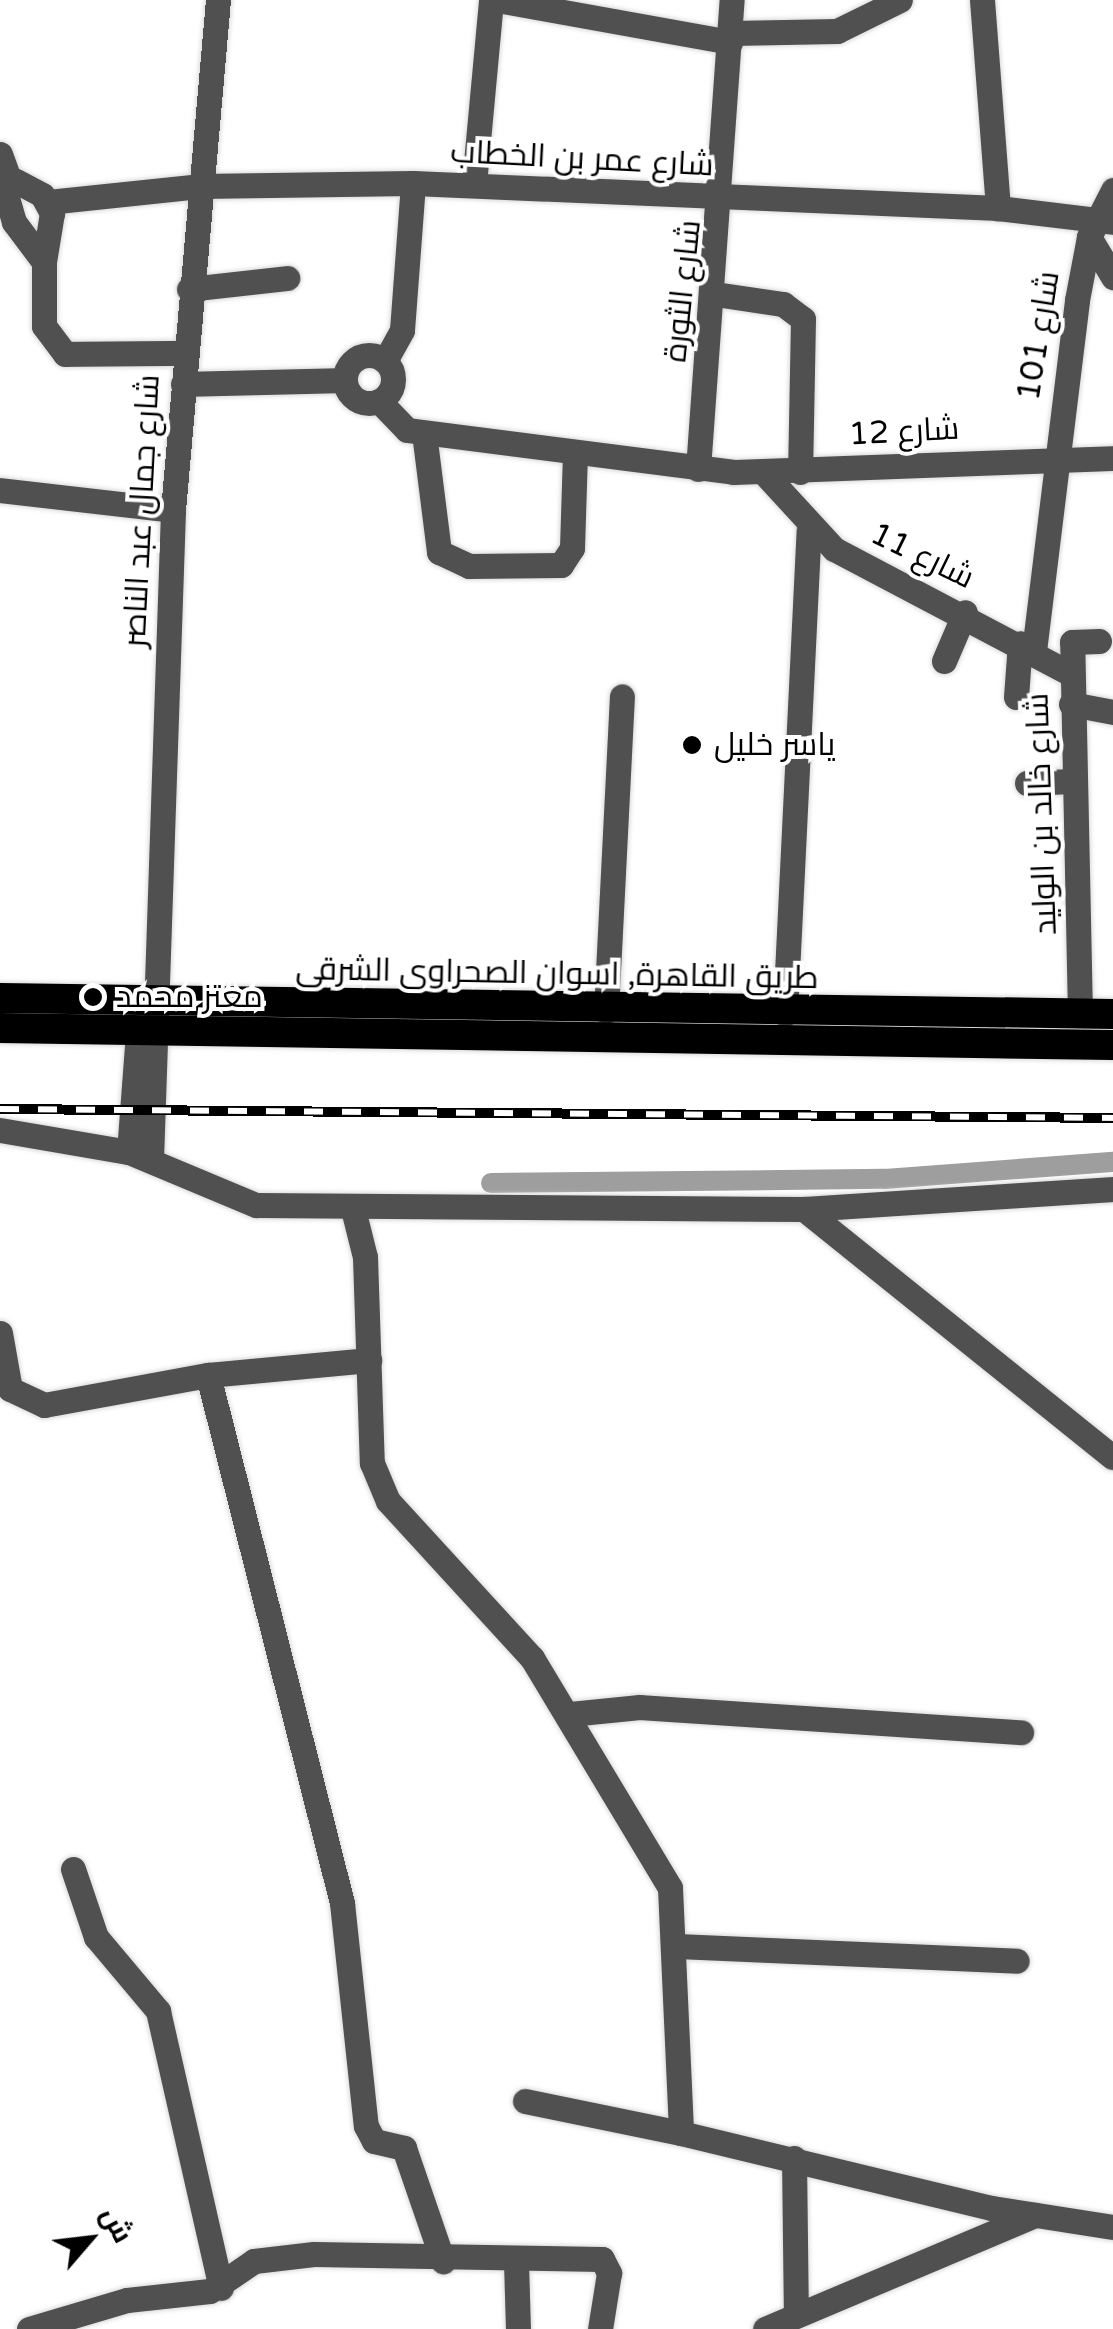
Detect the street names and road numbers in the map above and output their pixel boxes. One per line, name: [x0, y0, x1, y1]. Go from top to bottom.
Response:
street label: شارع عمر بن الخطاب: [449, 133, 715, 185]
street label: شارع الثورة: [656, 218, 710, 364]
street label: شارع 101: [1010, 269, 1068, 403]
street label: شارع جمال عبد الناصر: [116, 373, 168, 649]
street label: شارع 12: [848, 410, 960, 454]
street label: شارع 11: [864, 515, 980, 597]
street label: شارع خالد بن الوليد: [1019, 692, 1065, 936]
street label: طريق القاهرة, اسوان الصحراوى الشرقى: [295, 950, 819, 998]

